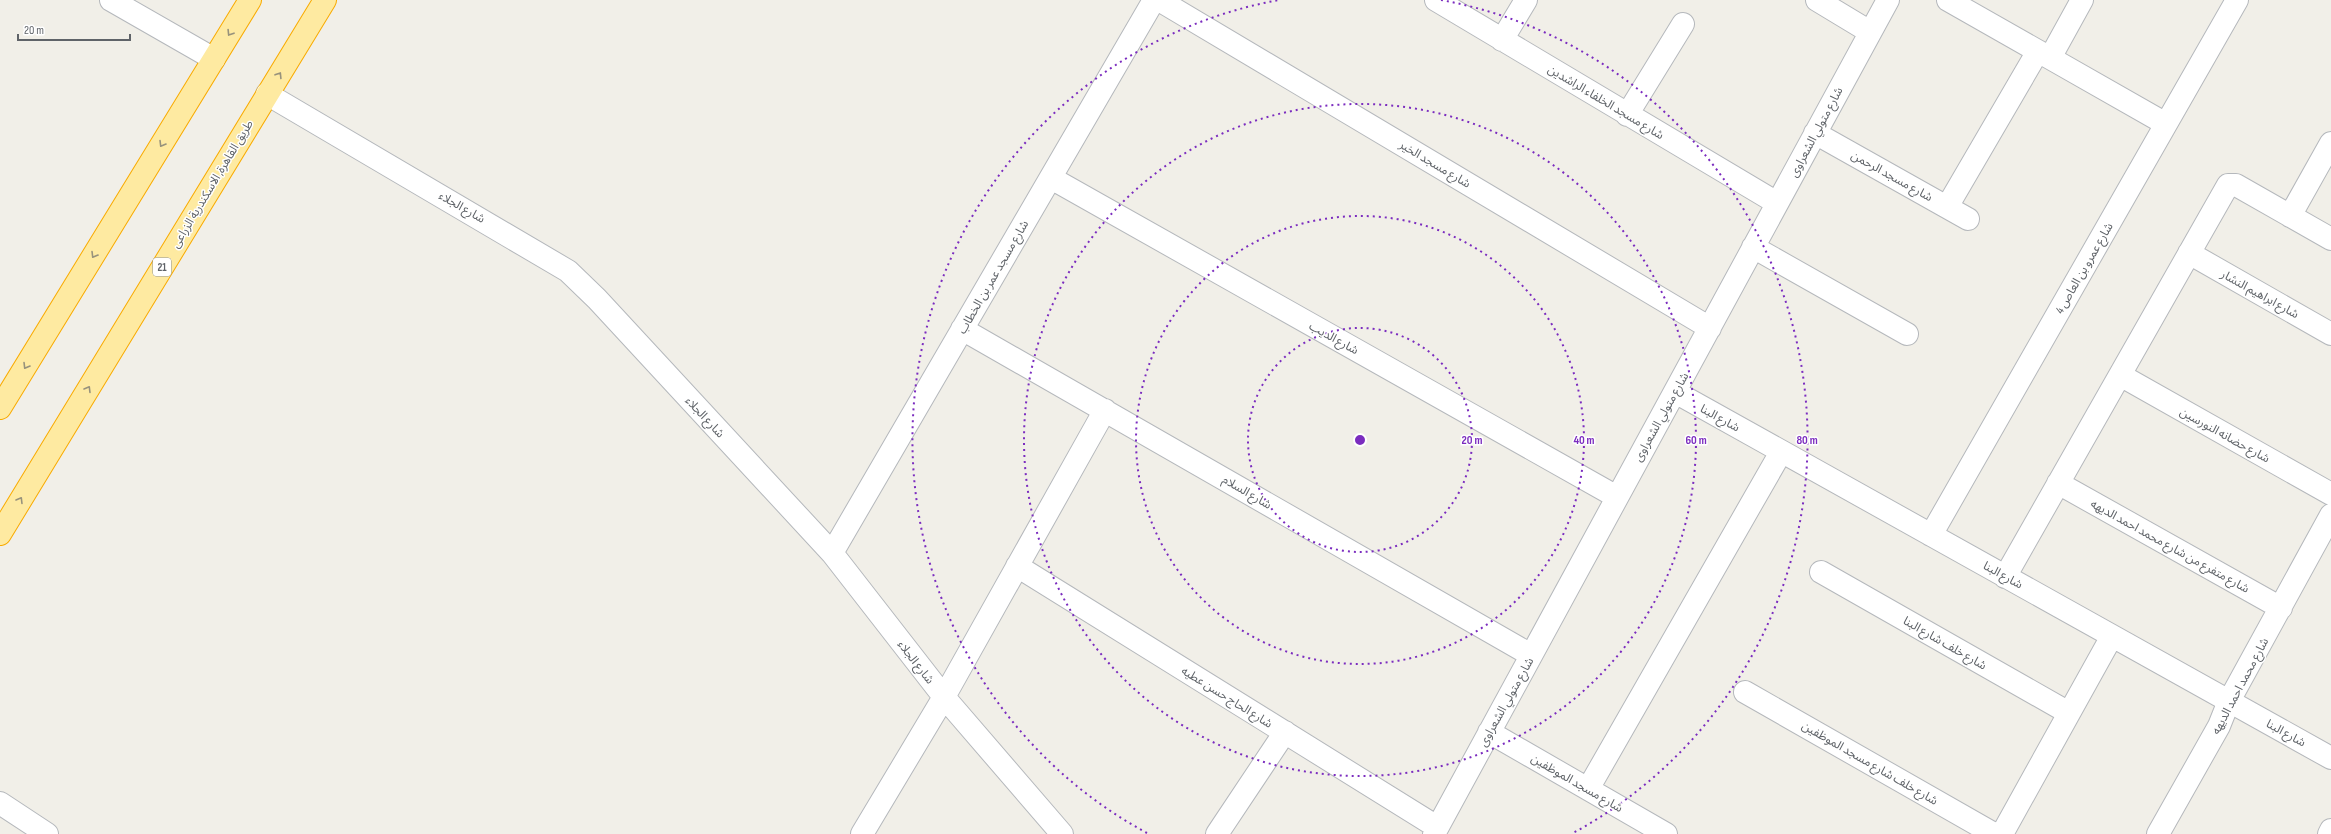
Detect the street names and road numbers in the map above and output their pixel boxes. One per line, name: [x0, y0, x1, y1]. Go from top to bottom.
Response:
street label: شارع مسجد الخلفاء الراشدين: [1545, 62, 1666, 144]
street label: شارع متولي الشعراوى: [1786, 85, 1848, 181]
street label: طريق القاهرة, الاسكندرية الزراعى: [168, 117, 257, 251]
street label: شارع مسجد الخير: [1395, 137, 1473, 192]
street label: شارع مسجد الرحمن: [1848, 148, 1935, 206]
street label: شارع الجلاء: [435, 188, 488, 228]
street label: شارع مسجد عمر بن الخطاب: [955, 218, 1033, 337]
street label: شارع عمرو بن العاص 4: [2052, 220, 2117, 317]
road number: 21: [153, 258, 171, 276]
street label: شارع ابراهيم النشار: [2217, 266, 2301, 323]
street label: شارع الديب: [1306, 319, 1361, 359]
street label: شارع متولي الشعراوى: [1631, 370, 1694, 465]
street label: شارع الجلاء: [681, 394, 728, 442]
street label: شارع البنا: [1697, 401, 1742, 436]
street label: شارع حضانه النورسين: [2177, 404, 2272, 467]
street label: شارع السلام: [1219, 472, 1274, 513]
street label: شارع متفرع من شارع محمد احمد الديهه: [2087, 496, 2252, 597]
street label: شارع البنا: [1980, 558, 2025, 593]
street label: شارع خلف شارع البنا: [1900, 613, 1989, 674]
street label: شارع محمد احمد الديهه: [2209, 635, 2273, 738]
street label: شارع الجلاء: [893, 638, 937, 688]
street label: شارع متولي الشعراوى: [1476, 655, 1539, 750]
street label: شارع الحاج حسن عطيه: [1178, 663, 1275, 732]
street label: شارع البنا: [2263, 716, 2308, 751]
street label: شارع خلف شارع مسجد الموظفين: [1799, 718, 1940, 809]
street label: شارع مسجد الموظفين: [1528, 751, 1625, 817]

